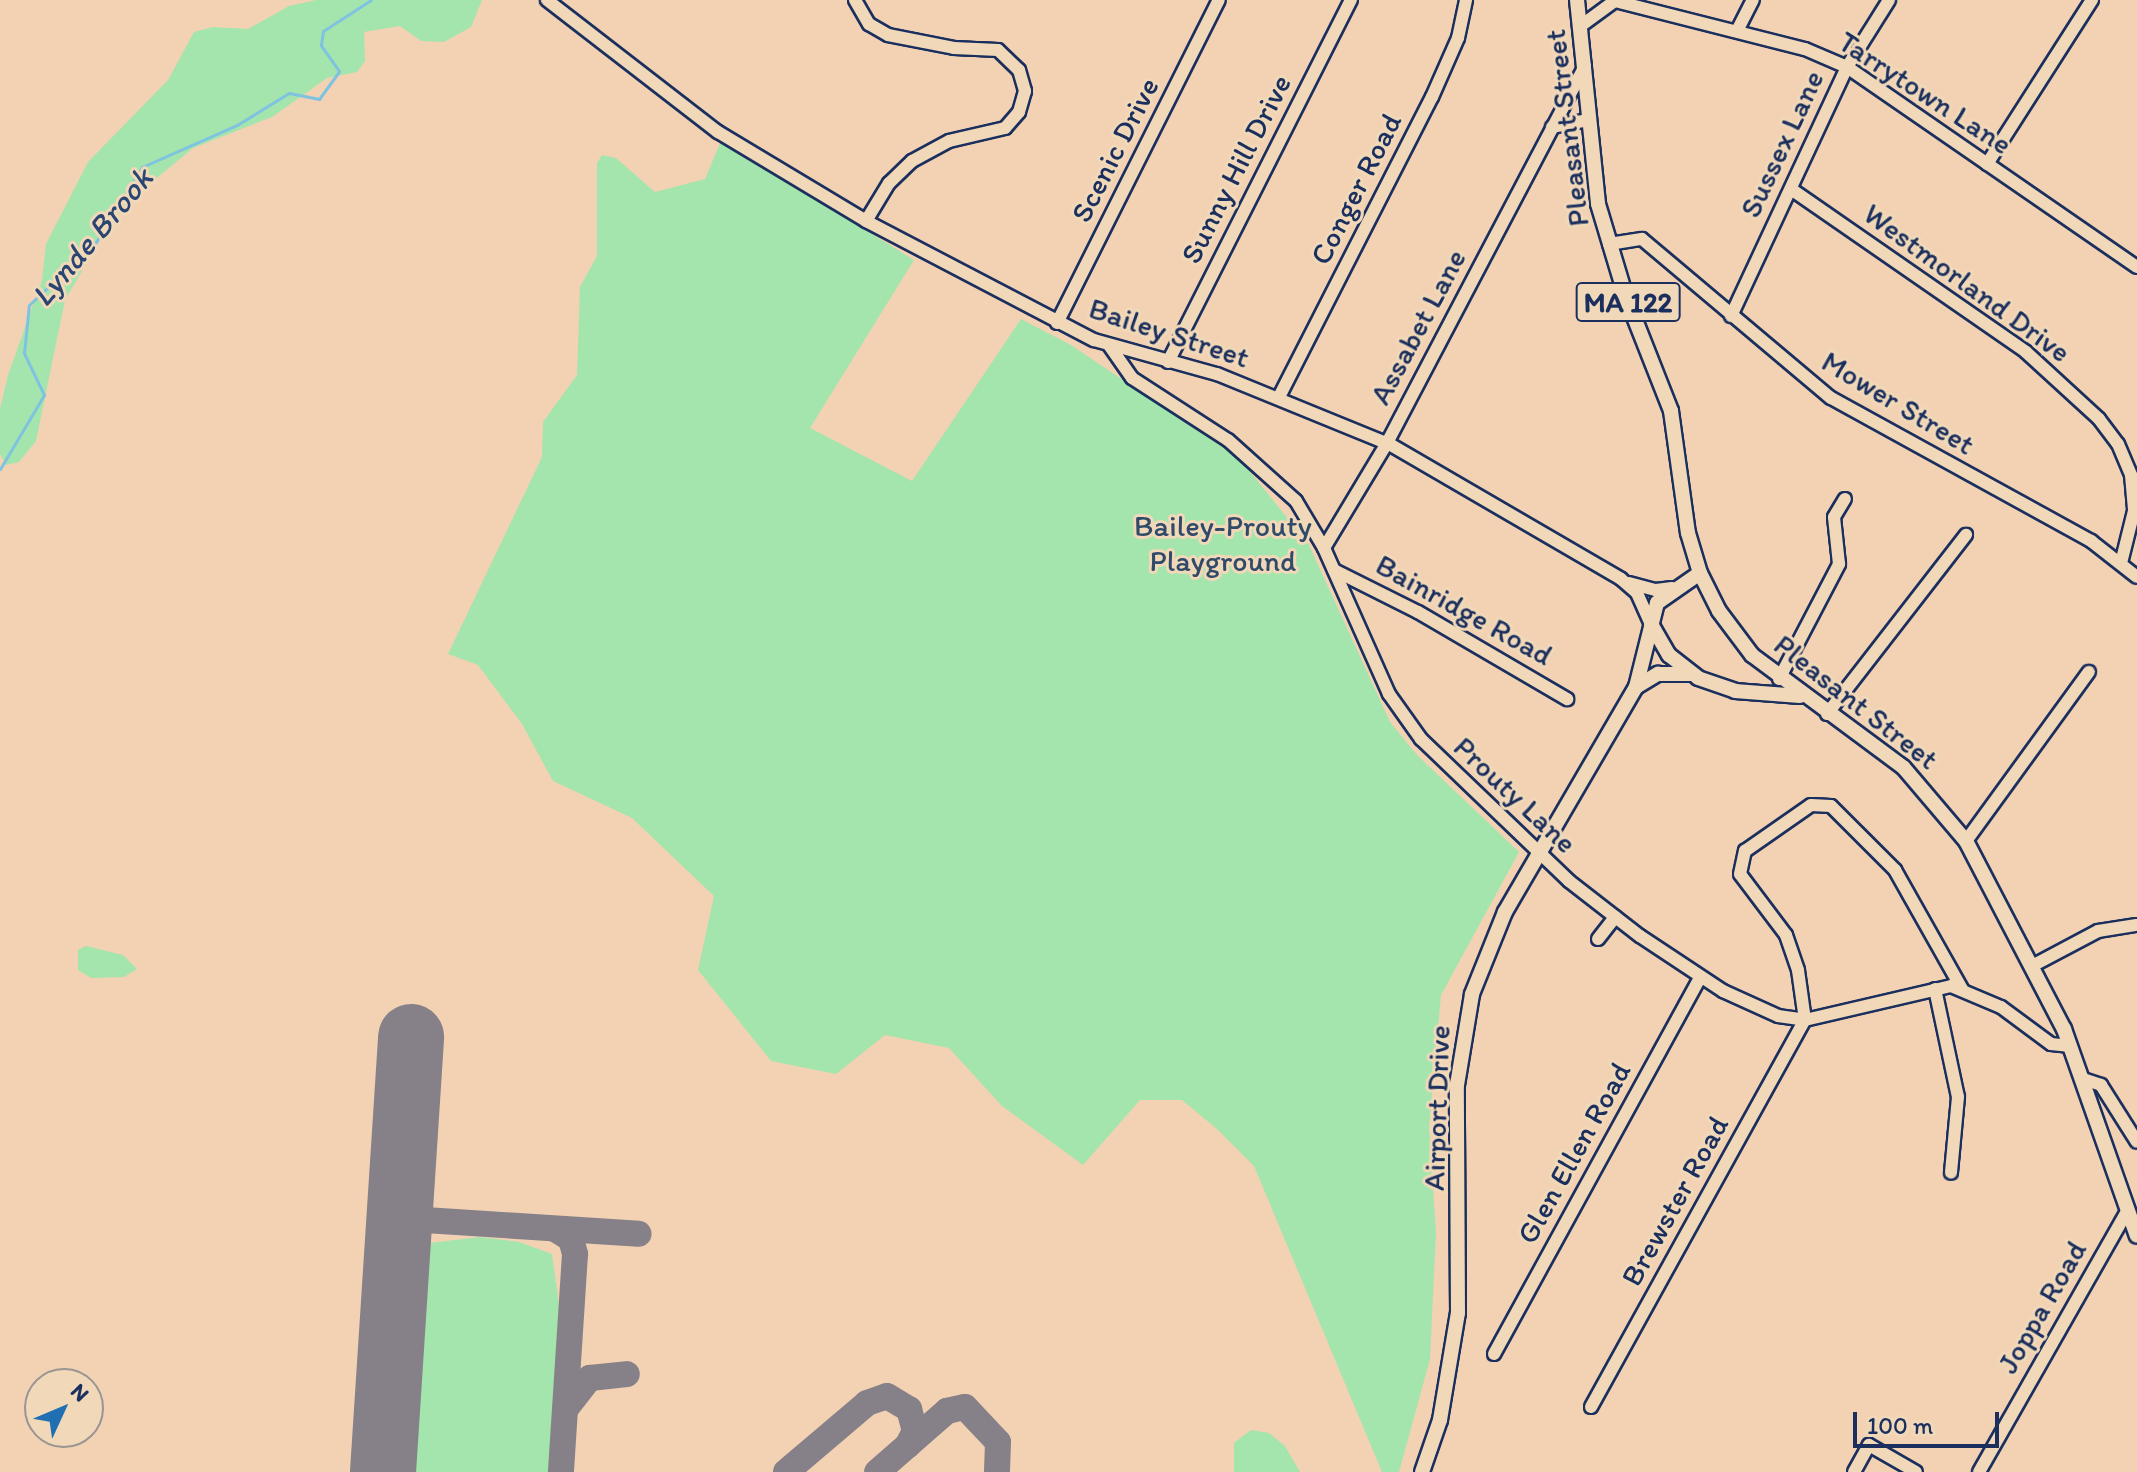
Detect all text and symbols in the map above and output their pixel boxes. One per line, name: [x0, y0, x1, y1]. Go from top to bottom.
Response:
street label: Tarrytown Lane: [1832, 24, 2018, 162]
street label: Pleasant Street: [1537, 28, 1597, 228]
street label: Sussex Lane: [1732, 65, 1832, 223]
street label: Sunny Hill Drive: [1173, 69, 1299, 269]
street label: Scenic Drive: [1063, 72, 1167, 228]
street label: Conger Road: [1303, 108, 1409, 270]
water label: Lynde Brook: [23, 160, 161, 314]
street label: Westmorland Drive: [1856, 196, 2078, 370]
street label: Assabet Lane: [1362, 243, 1474, 411]
road number: MA 122: [1574, 278, 1682, 326]
street label: Bailey Street: [1085, 290, 1253, 376]
street label: Mower Street: [1815, 344, 1981, 462]
park label: Bailey-Prouty Playground: [1134, 508, 1312, 578]
street label: Bainridge Road: [1370, 547, 1558, 673]
street label: Pleasant Street: [1767, 627, 1945, 777]
street label: Prouty Lane: [1446, 729, 1584, 861]
street label: Airport Drive: [1416, 1024, 1458, 1192]
street label: Glen Ellen Road: [1509, 1056, 1639, 1250]
street label: Brewster Road: [1614, 1110, 1736, 1292]
street label: Joppa Road: [1990, 1235, 2094, 1379]
north arrow: [24, 1368, 104, 1448]
text: N: [65, 1378, 95, 1407]
scale bar: [1857, 1396, 2003, 1446]
text: 100 m: [1867, 1411, 1933, 1440]

